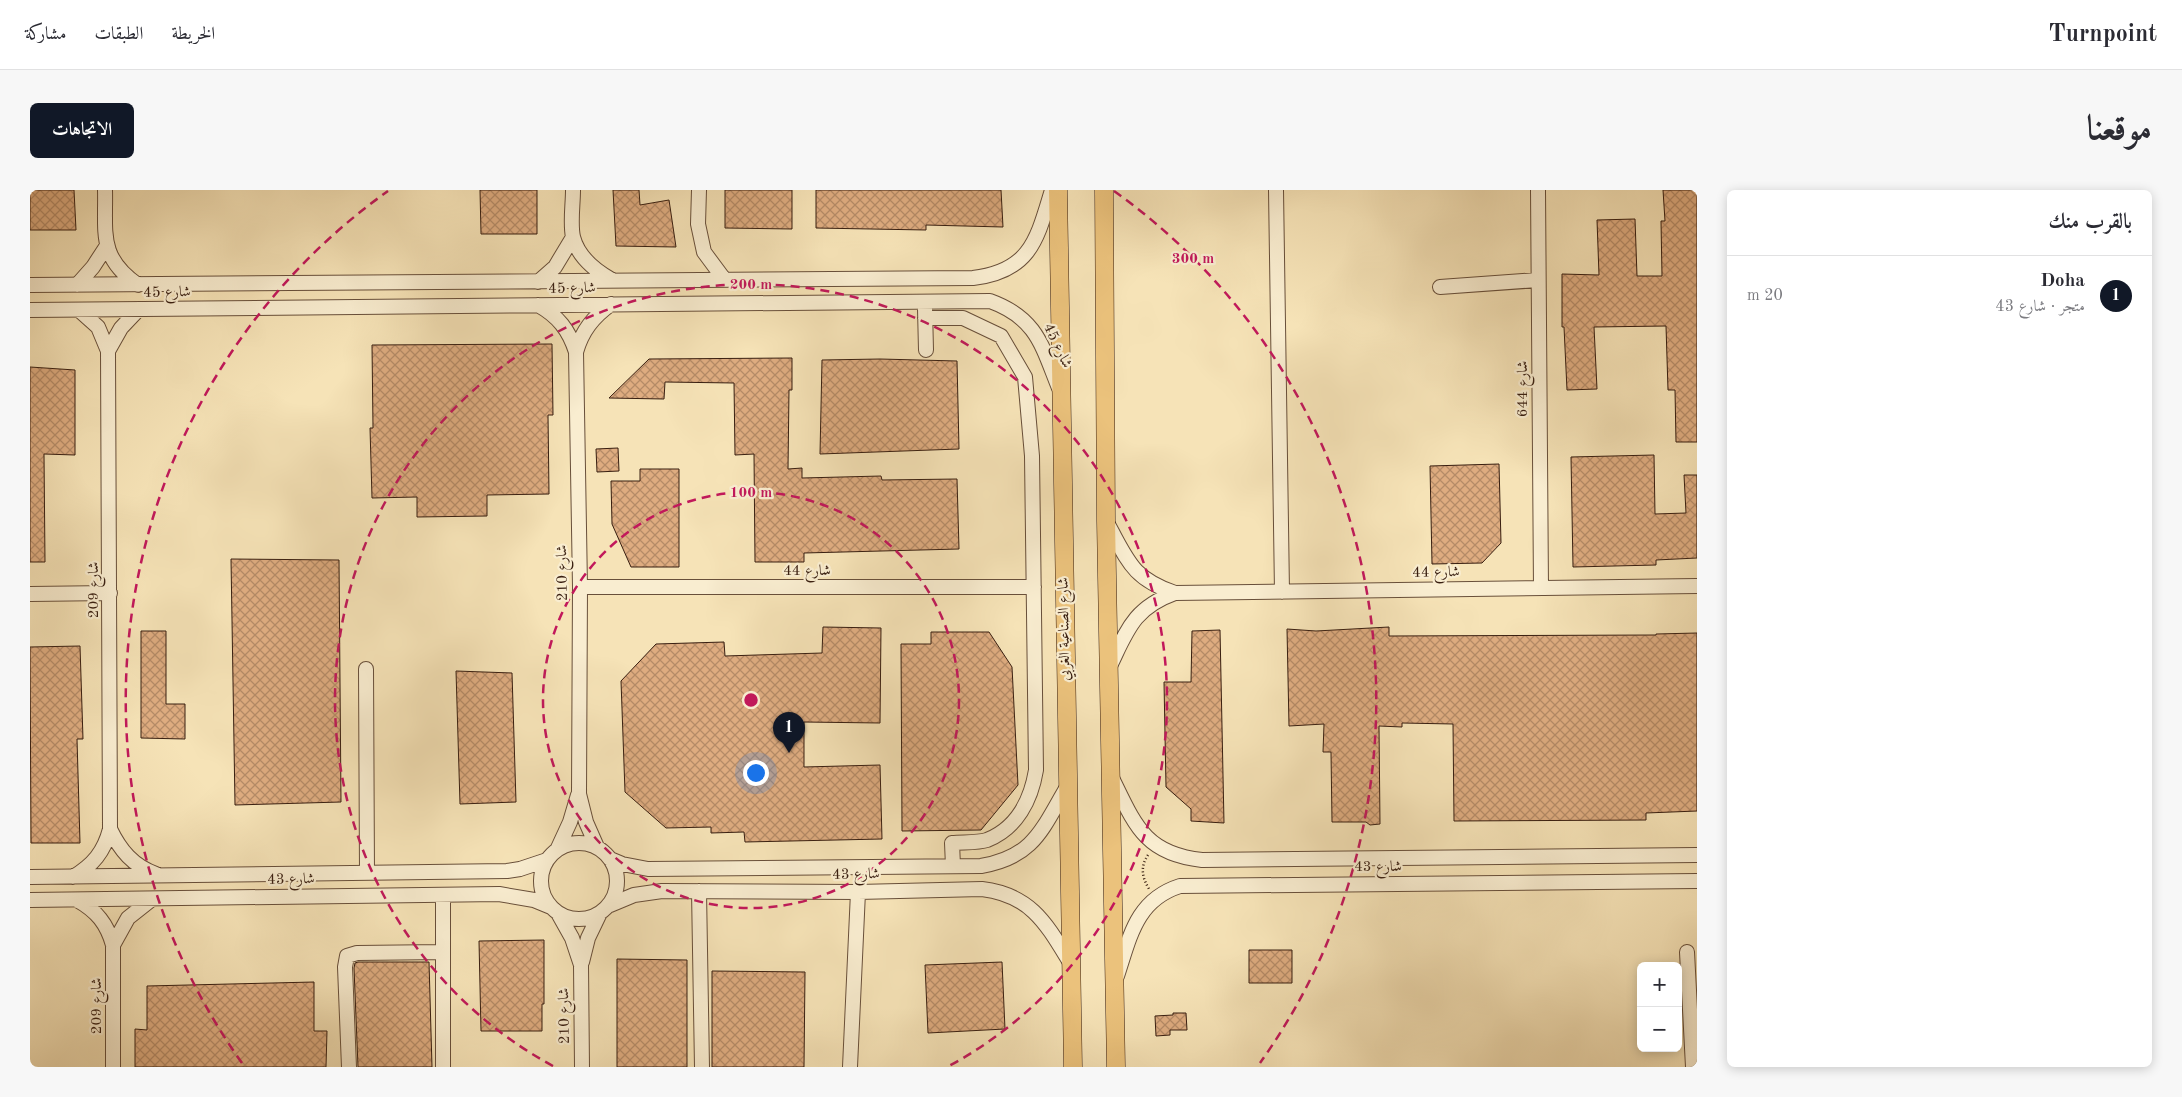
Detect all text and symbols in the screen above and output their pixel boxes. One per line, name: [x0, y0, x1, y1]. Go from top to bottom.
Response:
text: Turnpoint: [2049, 23, 2157, 47]
text: مشاركة: [25, 25, 66, 43]
text: الطبقات: [94, 25, 143, 43]
text: الخريطة: [171, 25, 215, 43]
button: الاتجاهات: [30, 103, 134, 158]
text: موقعنا: [2087, 112, 2152, 147]
text: بالقرب منك: [2049, 212, 2132, 233]
text: 300 m: [1172, 252, 1214, 267]
text: Doha: [2040, 272, 2085, 291]
text: 200 m: [730, 278, 772, 293]
street label: شارع 45: [548, 281, 596, 301]
street label: شارع 45: [143, 285, 191, 305]
text: 20 m: [1747, 288, 1783, 304]
text: 1: [2111, 288, 2121, 304]
text: متجر · شارع 43: [1995, 299, 2085, 315]
street label: شارع 45: [1036, 321, 1074, 372]
street label: شارع 644: [1516, 361, 1535, 417]
text: 100 m: [730, 486, 772, 501]
street label: شارع 210: [555, 545, 575, 601]
street label: شارع 209: [87, 562, 106, 618]
street label: شارع 44: [783, 564, 831, 583]
street label: شارع 44: [1412, 565, 1460, 585]
street label: شارع الصناعية الغربي: [1057, 577, 1077, 681]
centre of rings: [742, 691, 760, 709]
pin: 1: [773, 712, 805, 753]
your location: [743, 760, 769, 786]
street label: شارع 43: [1354, 860, 1402, 879]
street label: شارع 43: [832, 867, 880, 887]
street label: شارع 43: [267, 872, 315, 892]
map controls: [1637, 962, 1682, 1052]
button: +: [1637, 962, 1682, 1007]
street label: شارع 209: [90, 978, 109, 1034]
street label: شارع 210: [557, 988, 577, 1044]
button: −: [1637, 1007, 1682, 1052]

